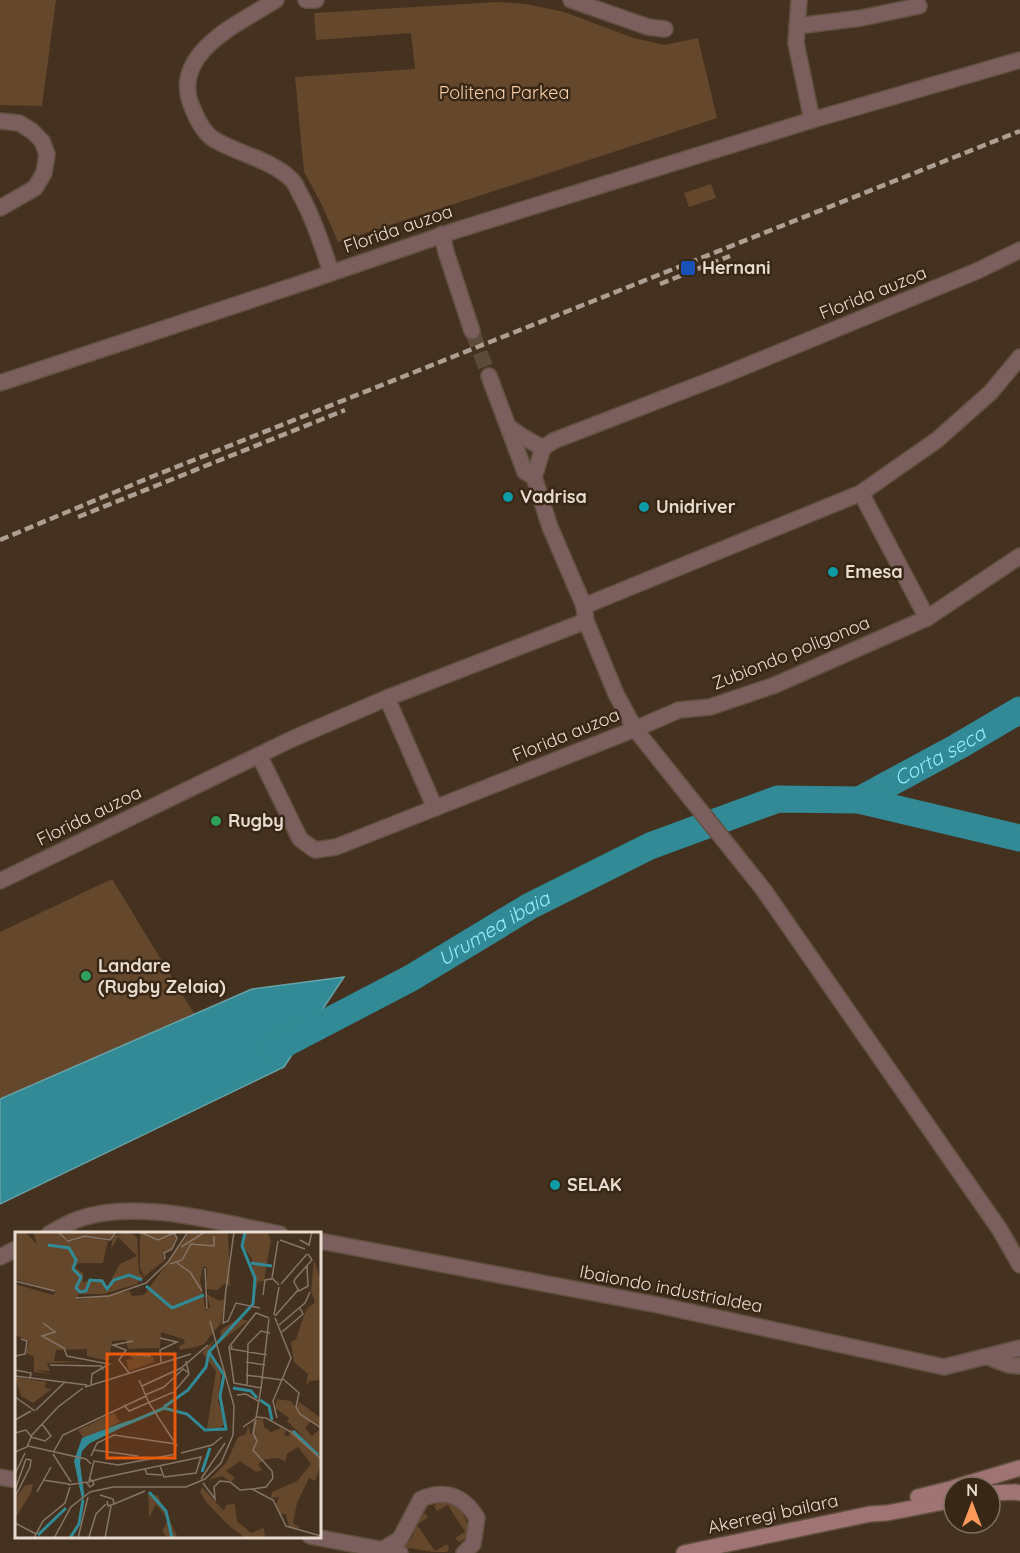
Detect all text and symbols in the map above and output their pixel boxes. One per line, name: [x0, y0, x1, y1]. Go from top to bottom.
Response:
park label: Politena Parkea: [439, 81, 569, 104]
street label: Florida auzoa: [340, 199, 455, 258]
place label: Hernani: [702, 256, 770, 279]
marker: Hernani: [679, 259, 697, 277]
street label: Florida auzoa: [816, 261, 930, 325]
place label: Vadrisa: [520, 485, 587, 508]
marker: Vadrisa: [501, 490, 515, 504]
place label: Unidriver: [656, 495, 736, 518]
marker: Unidriver: [637, 500, 651, 514]
place label: Emesa: [845, 560, 903, 583]
marker: Emesa: [826, 565, 840, 579]
street label: Zubiondo poligonoa: [709, 610, 873, 695]
street label: Florida auzoa: [509, 703, 623, 767]
water label: Corta seca: [890, 719, 991, 791]
street label: Florida auzoa: [33, 780, 145, 851]
place label: Rugby: [228, 809, 284, 832]
marker: Rugby: [209, 814, 223, 828]
water label: Urumea ibaia: [433, 884, 555, 971]
place label: Landare (Rugby Zelaia): [98, 954, 226, 998]
marker: Landare (Rugby Zelaia): [79, 969, 93, 983]
place label: SELAK: [567, 1173, 622, 1196]
marker: SELAK: [548, 1178, 562, 1192]
inset map: [15, 1232, 321, 1538]
street label: Ibaiondo industrialdea: [578, 1259, 765, 1318]
north arrow: [942, 1475, 1002, 1535]
text: N: [966, 1480, 978, 1500]
street label: Akerregi bailara: [705, 1488, 840, 1539]

